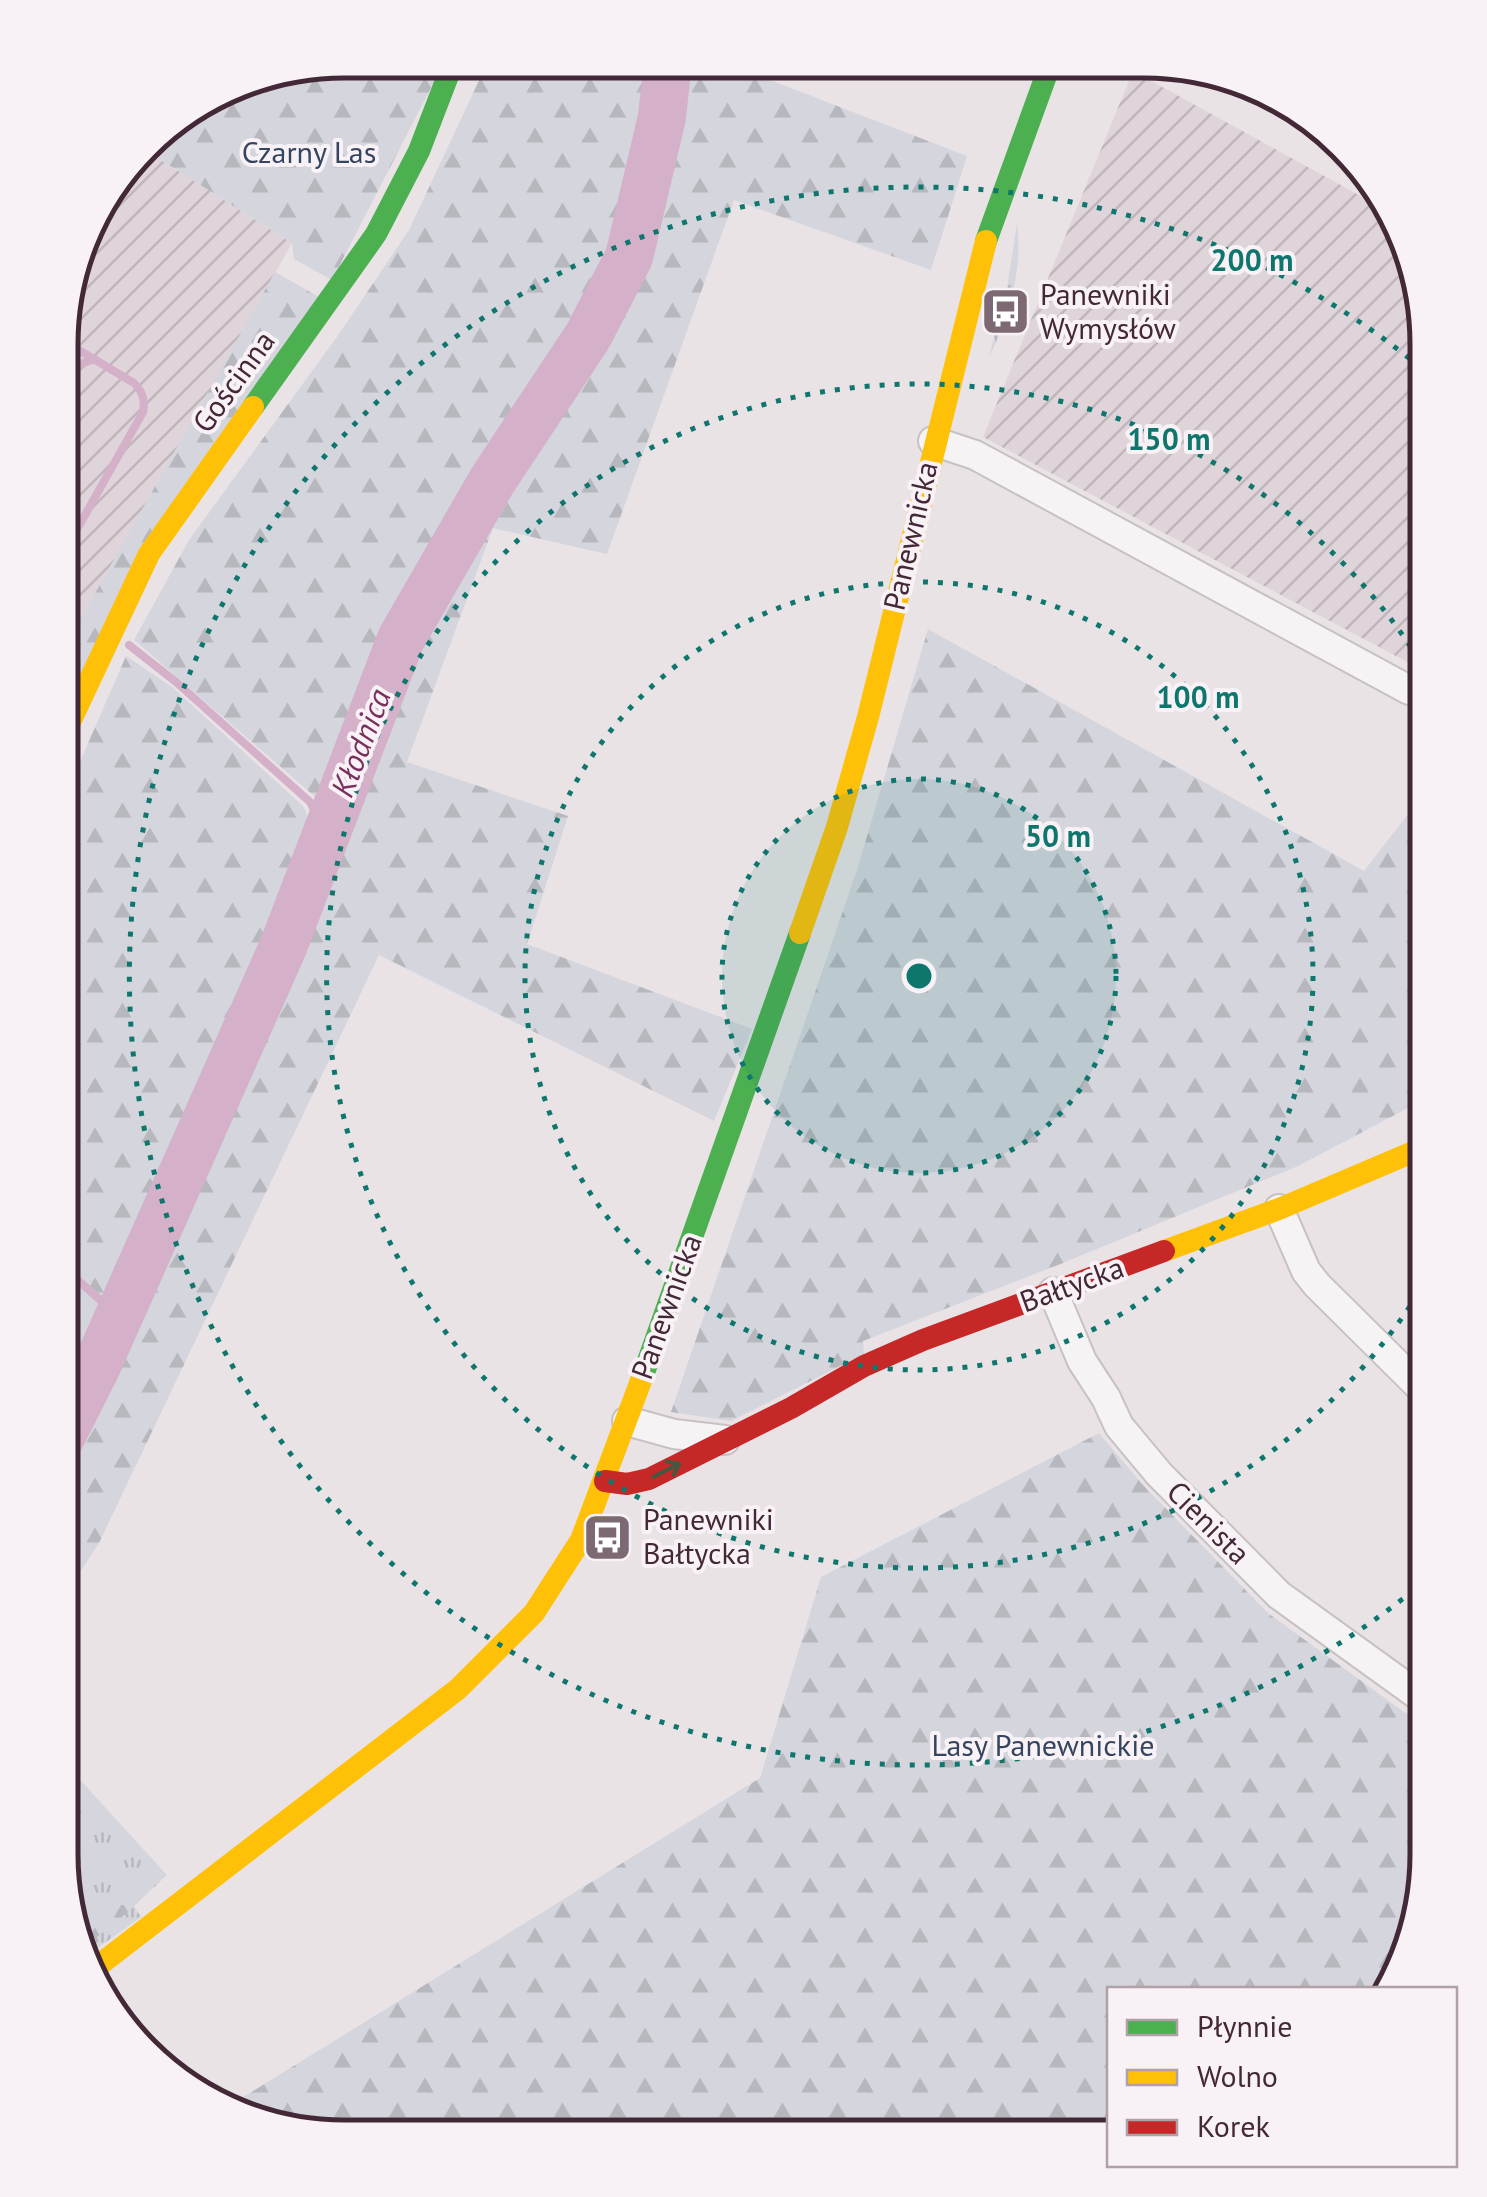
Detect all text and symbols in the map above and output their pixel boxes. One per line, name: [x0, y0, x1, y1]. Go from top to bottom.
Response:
park label: Czarny Las: [242, 132, 376, 171]
text: 200 m: [1211, 240, 1293, 279]
place label: Panewniki Wymysłów: [1040, 274, 1176, 347]
bus stop icon: Panewniki Wymysłów: [979, 286, 1031, 338]
street label: Gościnna: [183, 323, 283, 440]
text: 150 m: [1128, 419, 1210, 458]
street label: Panewnicka: [874, 458, 946, 614]
text: 100 m: [1157, 677, 1239, 716]
water label: Kłodnica: [320, 682, 400, 803]
text: 50 m: [1025, 816, 1091, 855]
centre of rings: [901, 958, 937, 994]
street label: Panewnicka: [621, 1229, 710, 1384]
street label: Bałtycka: [1014, 1247, 1129, 1320]
one-way arrow: [651, 1459, 681, 1478]
street label: Cienista: [1159, 1472, 1259, 1572]
place label: Panewniki Bałtycka: [643, 1499, 774, 1572]
bus stop icon: Panewniki Bałtycka: [582, 1511, 634, 1563]
park label: Lasy Panewnickie: [932, 1725, 1154, 1764]
legend: [1107, 1987, 1457, 2167]
text: Płynnie: [1197, 2006, 1293, 2045]
text: Wolno: [1197, 2056, 1278, 2095]
text: Korek: [1197, 2106, 1270, 2145]

